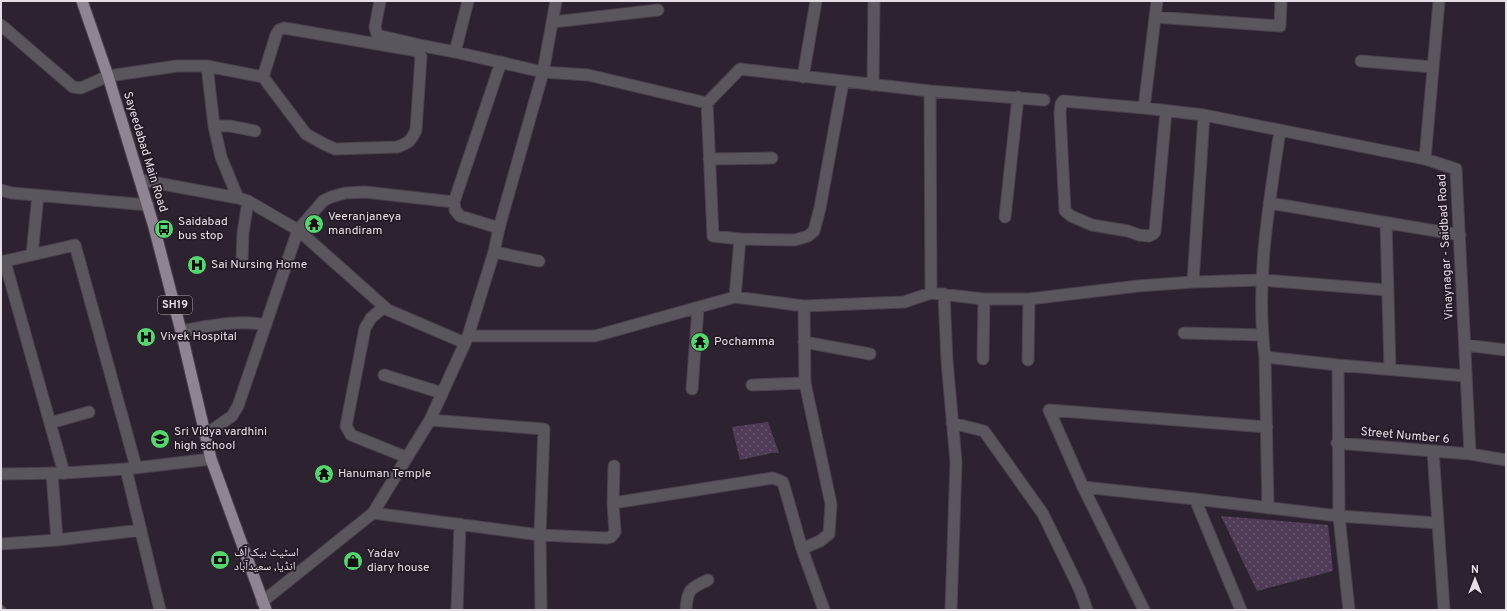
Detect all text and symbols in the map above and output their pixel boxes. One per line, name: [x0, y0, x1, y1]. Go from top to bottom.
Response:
street label: Sayeedabad Main Road: [119, 90, 171, 214]
street label: Vinaynagar - Saidbad Road: [1434, 174, 1458, 320]
place label: Veeranjaneya mandiram: [328, 209, 401, 239]
temple icon: Veeranjaneya mandiram: [303, 213, 325, 235]
place label: Saidabad bus stop: [178, 214, 228, 244]
bus stop icon: Saidabad bus stop: [153, 218, 175, 240]
hospital icon: Sai Nursing Home: [186, 254, 208, 276]
place label: Sai Nursing Home: [211, 257, 307, 273]
road number: SH19: [158, 296, 192, 314]
hospital icon: Vivek Hospital: [135, 326, 157, 348]
place label: Vivek Hospital: [160, 329, 237, 345]
temple icon: Pochamma: [689, 331, 711, 353]
place label: Pochamma: [714, 334, 775, 350]
place label: Sri Vidya vardhini high school: [174, 424, 267, 454]
street label: Street Number 6: [1360, 424, 1450, 448]
school or university icon: Sri Vidya vardhini high school: [149, 428, 171, 450]
temple icon: Hanuman Temple: [313, 463, 335, 485]
place label: Hanuman Temple: [338, 466, 431, 482]
place label: اسٹیٹ بیک آف انڈیا, سعیدآباد: [234, 545, 299, 575]
place label: Yadav diary house: [367, 546, 430, 576]
bank icon: اسٹیٹ بیک آف انڈیا, سعیدآباد: [209, 549, 231, 571]
shop icon: Yadav diary house: [342, 550, 364, 572]
north arrow: [1455, 559, 1495, 599]
text: N: [1471, 563, 1479, 577]

